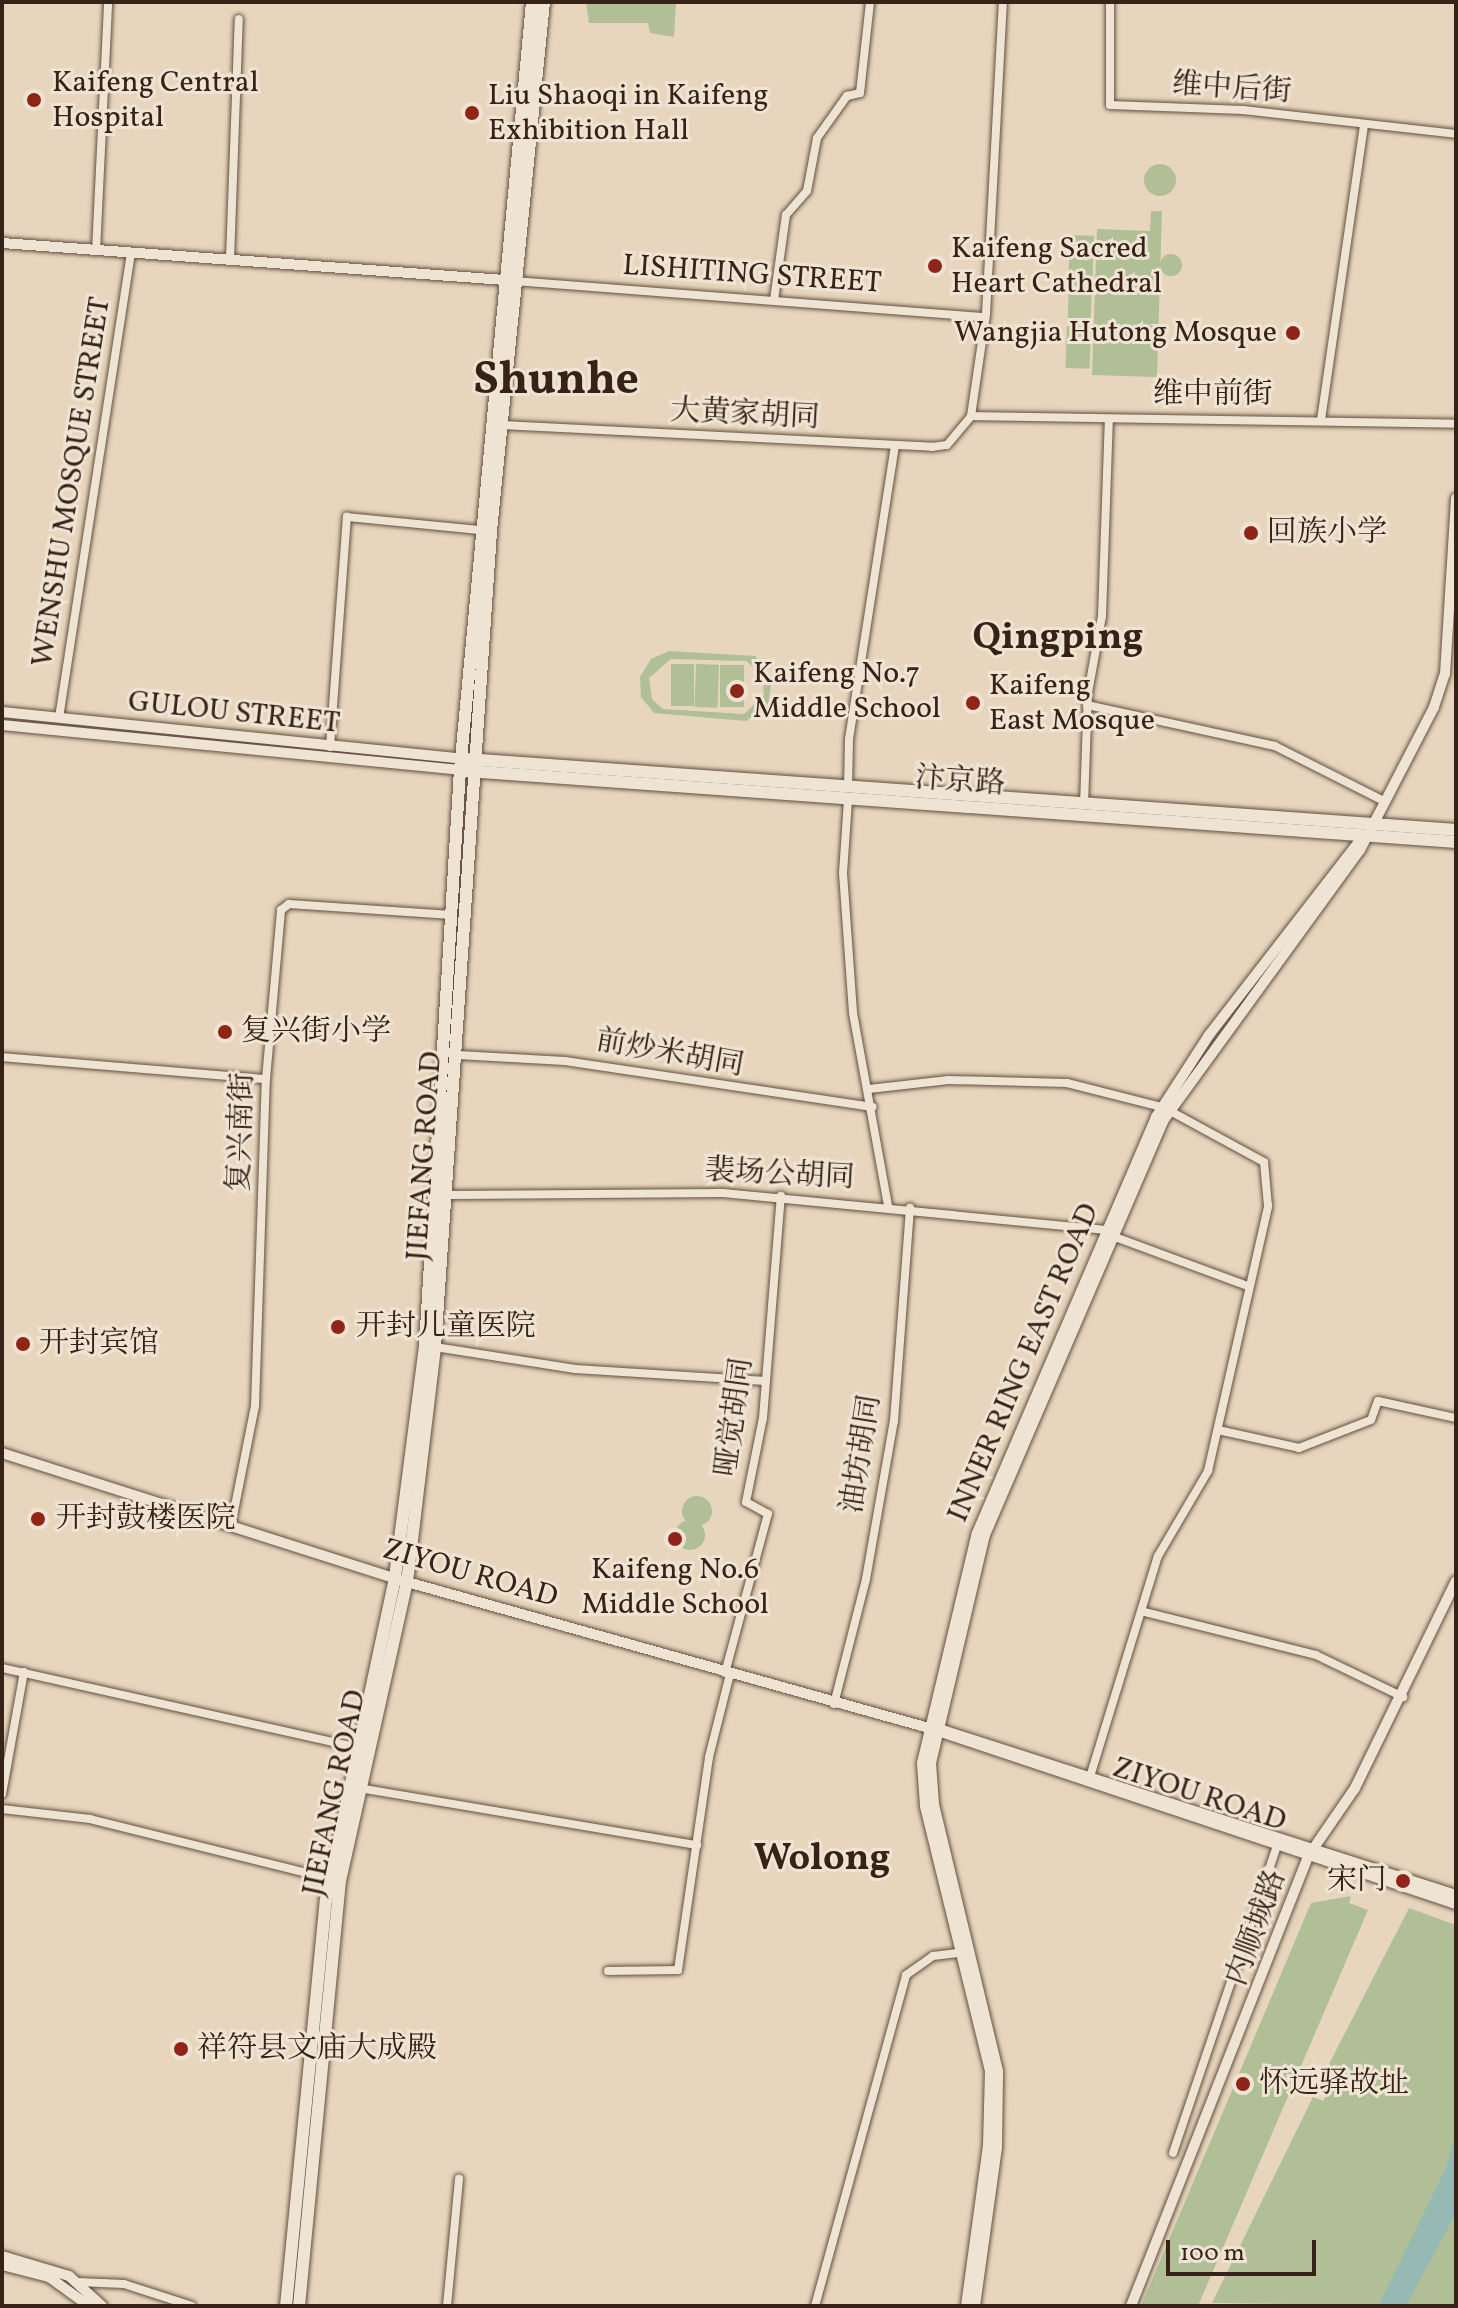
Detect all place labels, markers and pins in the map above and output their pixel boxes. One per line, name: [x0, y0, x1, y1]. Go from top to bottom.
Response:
place label: Kaifeng Central Hospital: [52, 65, 259, 136]
place label: Liu Shaoqi in Kaifeng Exhibition Hall: [488, 78, 768, 148]
marker: Kaifeng Central Hospital: [23, 89, 45, 111]
marker: Liu Shaoqi in Kaifeng Exhibition Hall: [463, 104, 481, 122]
place label: Kaifeng Sacred Heart Cathedral: [951, 231, 1162, 302]
marker: Kaifeng Sacred Heart Cathedral: [926, 257, 944, 275]
place label: Wangjia Hutong Mosque: [954, 315, 1277, 351]
marker: Wangjia Hutong Mosque: [1284, 324, 1302, 342]
place label: 回族小学: [1267, 515, 1387, 551]
marker: 回族小学: [1242, 524, 1260, 542]
place label: Kaifeng No.7 Middle School: [753, 656, 941, 726]
place label: Kaifeng East Mosque: [989, 668, 1155, 738]
marker: Kaifeng No.7 Middle School: [728, 682, 746, 700]
marker: Kaifeng East Mosque: [964, 694, 982, 712]
place label: 复兴街小学: [241, 1014, 391, 1050]
marker: 复兴街小学: [216, 1023, 234, 1041]
place label: 开封儿童医院: [356, 1309, 536, 1345]
marker: 开封儿童医院: [327, 1316, 349, 1338]
place label: 开封宾馆: [39, 1326, 159, 1362]
marker: 开封宾馆: [14, 1335, 32, 1353]
place label: 开封鼓楼医院: [56, 1501, 236, 1537]
marker: 开封鼓楼医院: [27, 1508, 49, 1530]
marker: Kaifeng No.6 Middle School: [666, 1530, 684, 1548]
place label: Kaifeng No.6 Middle School: [581, 1552, 769, 1622]
place label: 宋门: [1327, 1863, 1387, 1899]
marker: 宋门: [1394, 1872, 1412, 1890]
place label: 祥符县文庙大成殿: [197, 2031, 437, 2067]
marker: 祥符县文庙大成殿: [172, 2040, 190, 2058]
place label: 怀远驿故址: [1259, 2066, 1409, 2102]
marker: 怀远驿故址: [1234, 2075, 1252, 2093]

